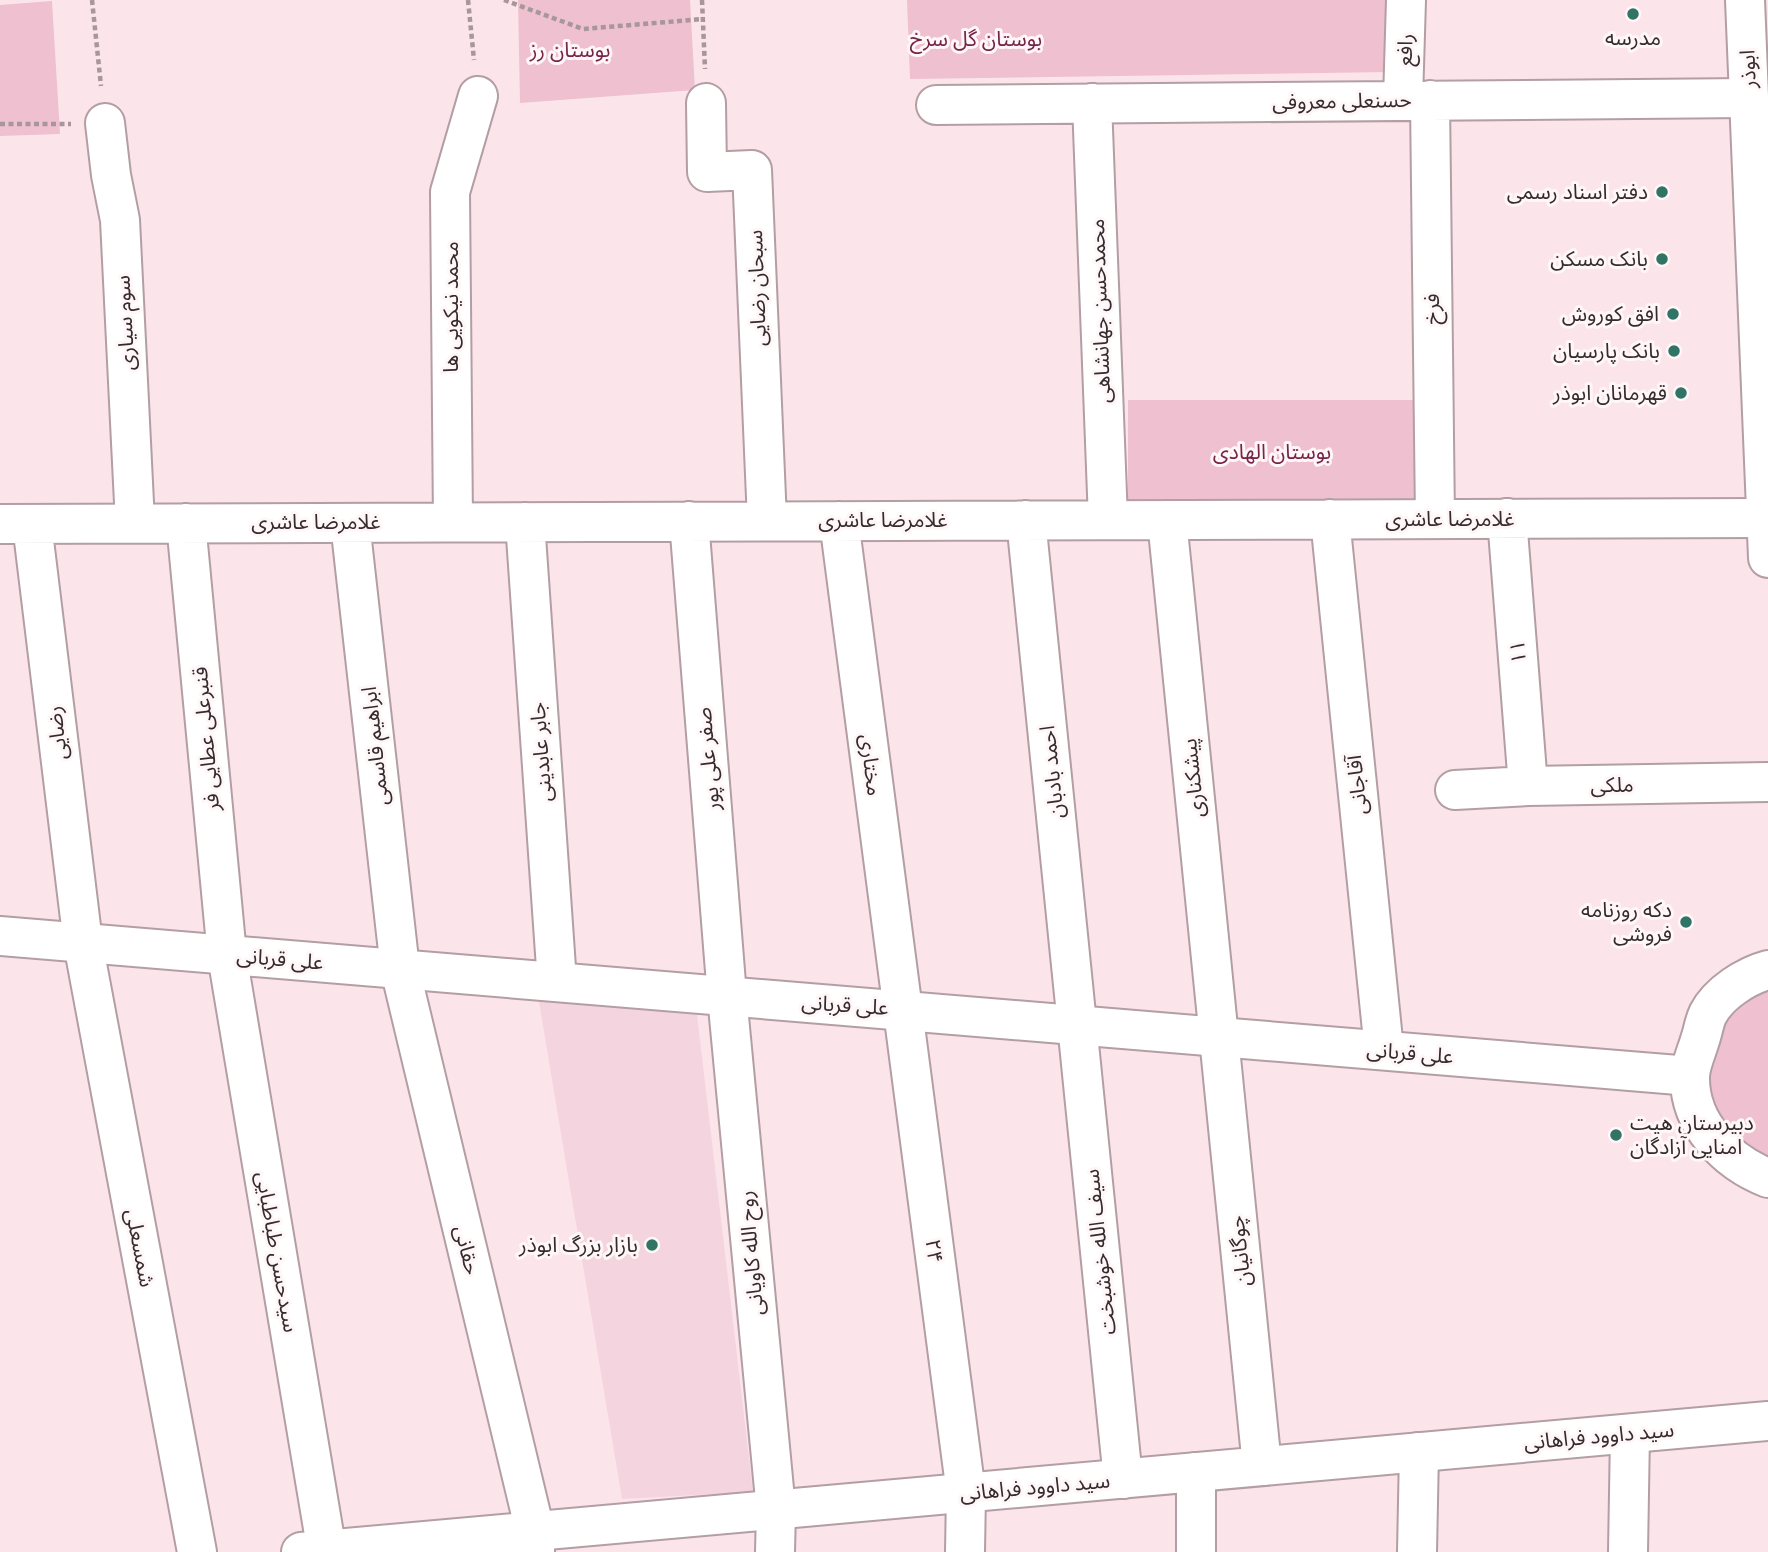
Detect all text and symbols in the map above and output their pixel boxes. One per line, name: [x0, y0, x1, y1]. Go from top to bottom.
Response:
marker: مدرسه: [1625, 6, 1641, 22]
place label: مدرسه: [1605, 25, 1661, 51]
park label: بوستان گل سرخ: [910, 26, 1042, 54]
street label: رافع: [1391, 33, 1421, 67]
park label: بوستان رز: [529, 37, 610, 63]
street label: ابوذر: [1734, 49, 1762, 90]
street label: حسنعلی معروفی: [1272, 87, 1412, 115]
place label: دفتر اسناد رسمی: [1507, 179, 1648, 205]
marker: دفتر اسناد رسمی: [1654, 184, 1670, 200]
street label: محمدحسن جهانشاهی: [1084, 218, 1116, 404]
street label: سبحان رضایی: [742, 229, 772, 347]
street label: محمد نیکویی ها: [438, 241, 464, 373]
place label: بانک مسکن: [1550, 246, 1648, 272]
marker: بانک مسکن: [1654, 251, 1670, 267]
street label: سوم سیاری: [110, 274, 143, 371]
street label: فرخ: [1419, 293, 1447, 325]
place label: افق کوروش: [1562, 301, 1659, 327]
marker: افق کوروش: [1665, 306, 1681, 322]
place label: بانک پارسیان: [1553, 338, 1660, 364]
marker: بانک پارسیان: [1666, 343, 1682, 359]
place label: قهرمانان ابوذر: [1552, 380, 1667, 406]
marker: قهرمانان ابوذر: [1673, 385, 1689, 401]
park label: بوستان الهادی: [1213, 439, 1331, 465]
street label: غلامرضا عاشری: [1385, 506, 1515, 532]
street label: غلامرضا عاشری: [818, 507, 948, 533]
street label: غلامرضا عاشری: [251, 509, 381, 535]
street label: ۱۱: [1504, 639, 1532, 665]
street label: قنبرعلی عطایی فر: [187, 666, 225, 813]
street label: ابراهیم قاسمی: [356, 685, 396, 807]
street label: جابر عابدینی: [525, 701, 557, 803]
street label: رضایی: [41, 705, 73, 761]
street label: صفر علی پور: [691, 706, 726, 813]
street label: احمد بادبان: [1034, 724, 1070, 820]
street label: مختاری: [854, 733, 888, 797]
street label: پیشکناری: [1176, 737, 1210, 819]
street label: آقاجانی: [1341, 753, 1373, 816]
street label: ملکی: [1590, 772, 1634, 798]
place label: دکه روزنامه فروشی: [1581, 897, 1672, 947]
marker: دکه روزنامه فروشی: [1678, 914, 1694, 930]
street label: علی قربانی: [235, 942, 325, 976]
street label: علی قربانی: [801, 989, 889, 1021]
street label: علی قربانی: [1365, 1036, 1455, 1070]
place label: دبیرستان هیت امنایی آزادگان: [1630, 1110, 1754, 1160]
marker: دبیرستان هیت امنایی آزادگان: [1608, 1127, 1624, 1143]
street label: سیف الله خوشبخت: [1078, 1168, 1122, 1336]
street label: سیدحسن طباطبایی: [250, 1170, 304, 1334]
street label: روح الله کاویانی: [733, 1189, 771, 1316]
street label: شمسعلی: [120, 1207, 160, 1289]
street label: چوگانیان: [1223, 1214, 1257, 1288]
street label: حقانی: [448, 1223, 486, 1277]
place label: بازار بزرگ ابوذر: [518, 1232, 638, 1258]
marker: بازار بزرگ ابوذر: [644, 1237, 660, 1253]
street label: ۲۴: [920, 1237, 948, 1265]
street label: سید داوود فراهانی: [1523, 1416, 1675, 1456]
street label: سید داوود فراهانی: [959, 1467, 1111, 1507]

